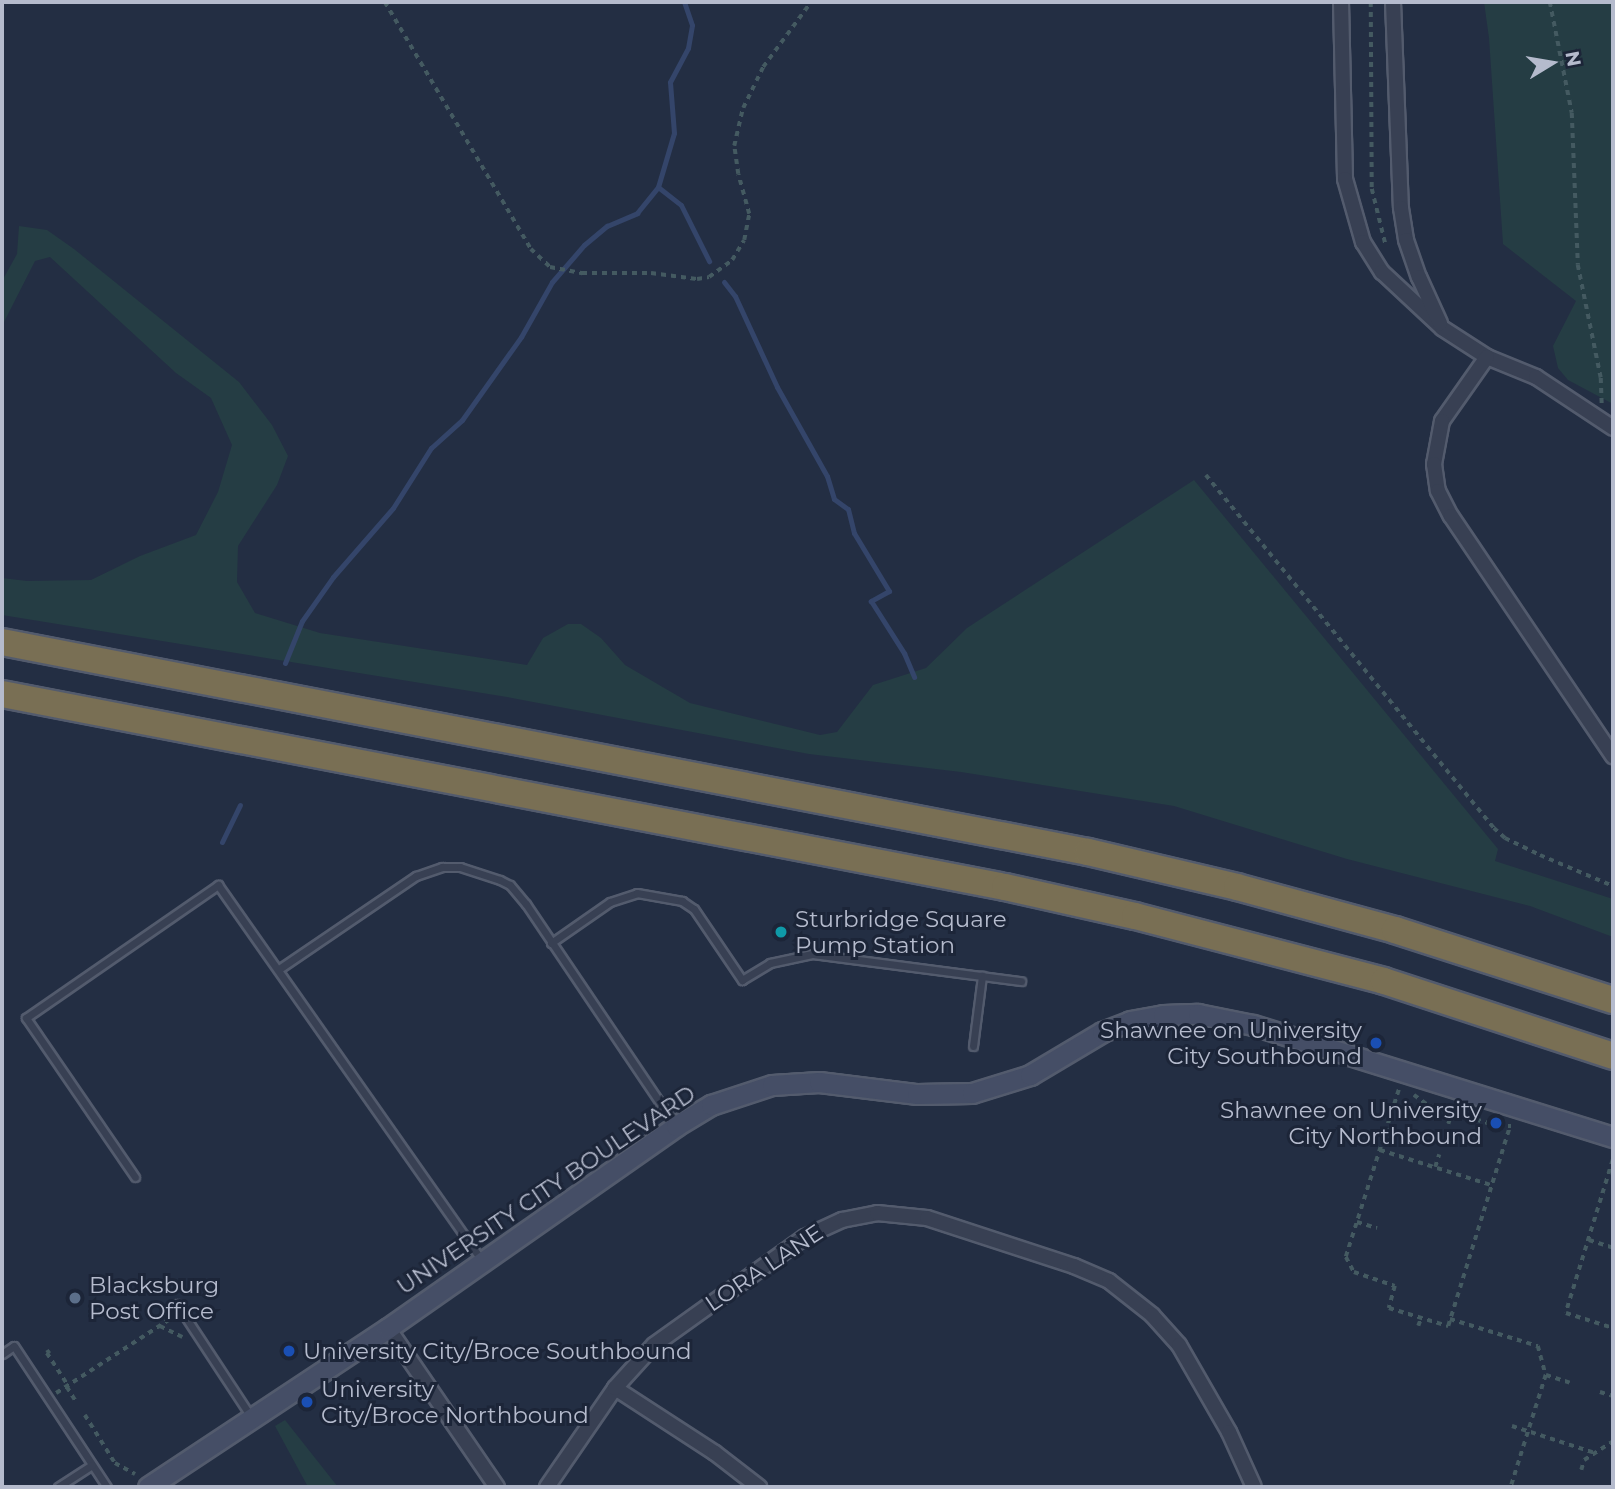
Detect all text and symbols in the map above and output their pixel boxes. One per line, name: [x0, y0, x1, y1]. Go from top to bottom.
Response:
north arrow: [1517, 28, 1587, 98]
text: N: [1560, 49, 1586, 69]
place label: Sturbridge Square Pump Station: [795, 905, 1007, 959]
marker: Sturbridge Square Pump Station: [773, 924, 789, 940]
place label: Shawnee on University City Southbound: [1100, 1016, 1362, 1070]
marker: Shawnee on University City Southbound: [1368, 1035, 1384, 1051]
street label: UNIVERSITY CITY BOULEVARD: [392, 1080, 700, 1300]
place label: Shawnee on University City Northbound: [1220, 1096, 1482, 1150]
marker: Shawnee on University City Northbound: [1488, 1115, 1504, 1131]
street label: LORA LANE: [700, 1219, 828, 1317]
place label: Blacksburg Post Office: [89, 1271, 219, 1325]
marker: Blacksburg Post Office: [67, 1290, 83, 1306]
place label: University City/Broce Southbound: [303, 1337, 692, 1365]
marker: University City/Broce Southbound: [281, 1343, 297, 1359]
place label: University City/Broce Northbound: [321, 1375, 589, 1429]
marker: University City/Broce Northbound: [299, 1394, 315, 1410]

